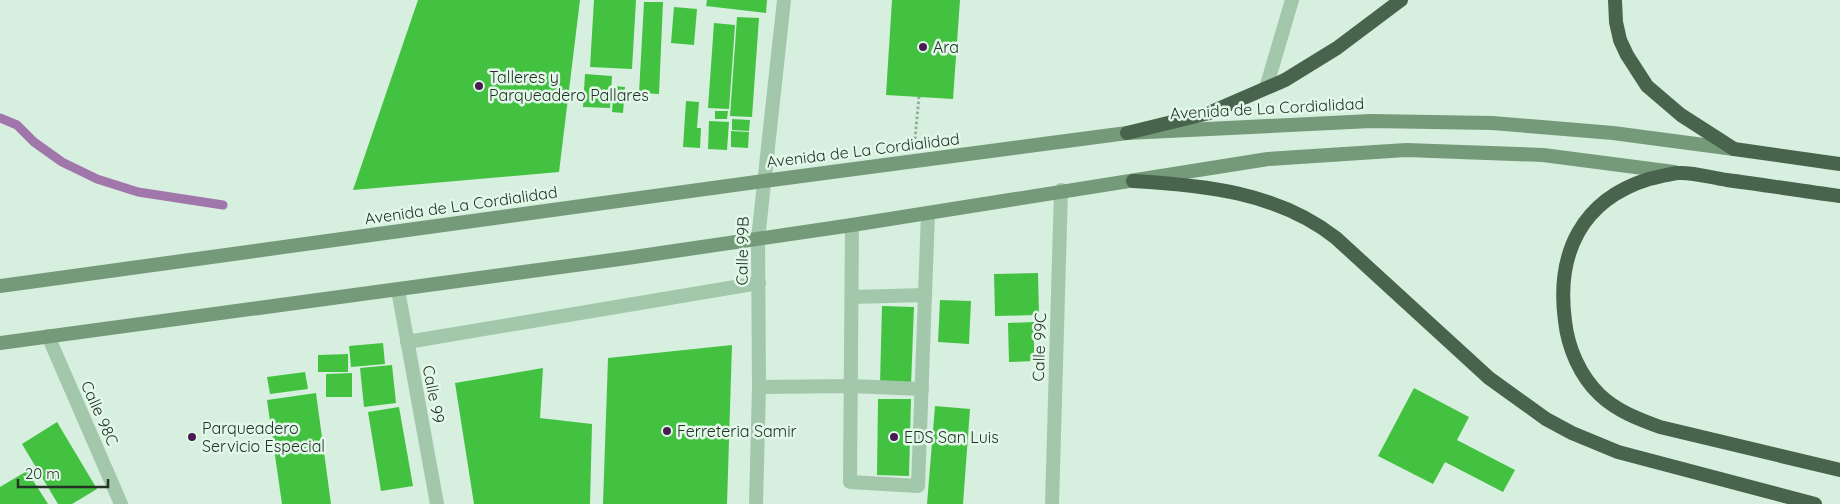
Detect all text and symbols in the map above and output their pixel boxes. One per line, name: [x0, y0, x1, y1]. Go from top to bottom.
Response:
place label: Ara: [933, 37, 959, 57]
marker: Ara: [917, 41, 929, 53]
place label: Talleres y Parqueadero Pallares: [489, 67, 649, 105]
marker: Talleres y Parqueadero Pallares: [473, 80, 485, 92]
street label: Avenida de La Cordialidad: [1169, 93, 1365, 123]
street label: Avenida de La Cordialidad: [765, 128, 961, 172]
street label: Avenida de La Cordialidad: [363, 182, 559, 228]
street label: Calle 99B: [731, 216, 753, 286]
street label: Calle 99C: [1028, 312, 1050, 382]
street label: Calle 99: [419, 363, 449, 425]
street label: Calle 98C: [77, 378, 123, 448]
place label: Parqueadero Servicio Especial: [202, 418, 325, 456]
place label: Ferreteria Samir: [677, 421, 797, 441]
marker: Ferreteria Samir: [661, 425, 673, 437]
place label: EDS San Luis: [904, 427, 999, 447]
marker: Parqueadero Servicio Especial: [186, 431, 198, 443]
marker: EDS San Luis: [888, 431, 900, 443]
scale bar: [18, 456, 108, 488]
text: 20 m: [25, 464, 60, 483]

